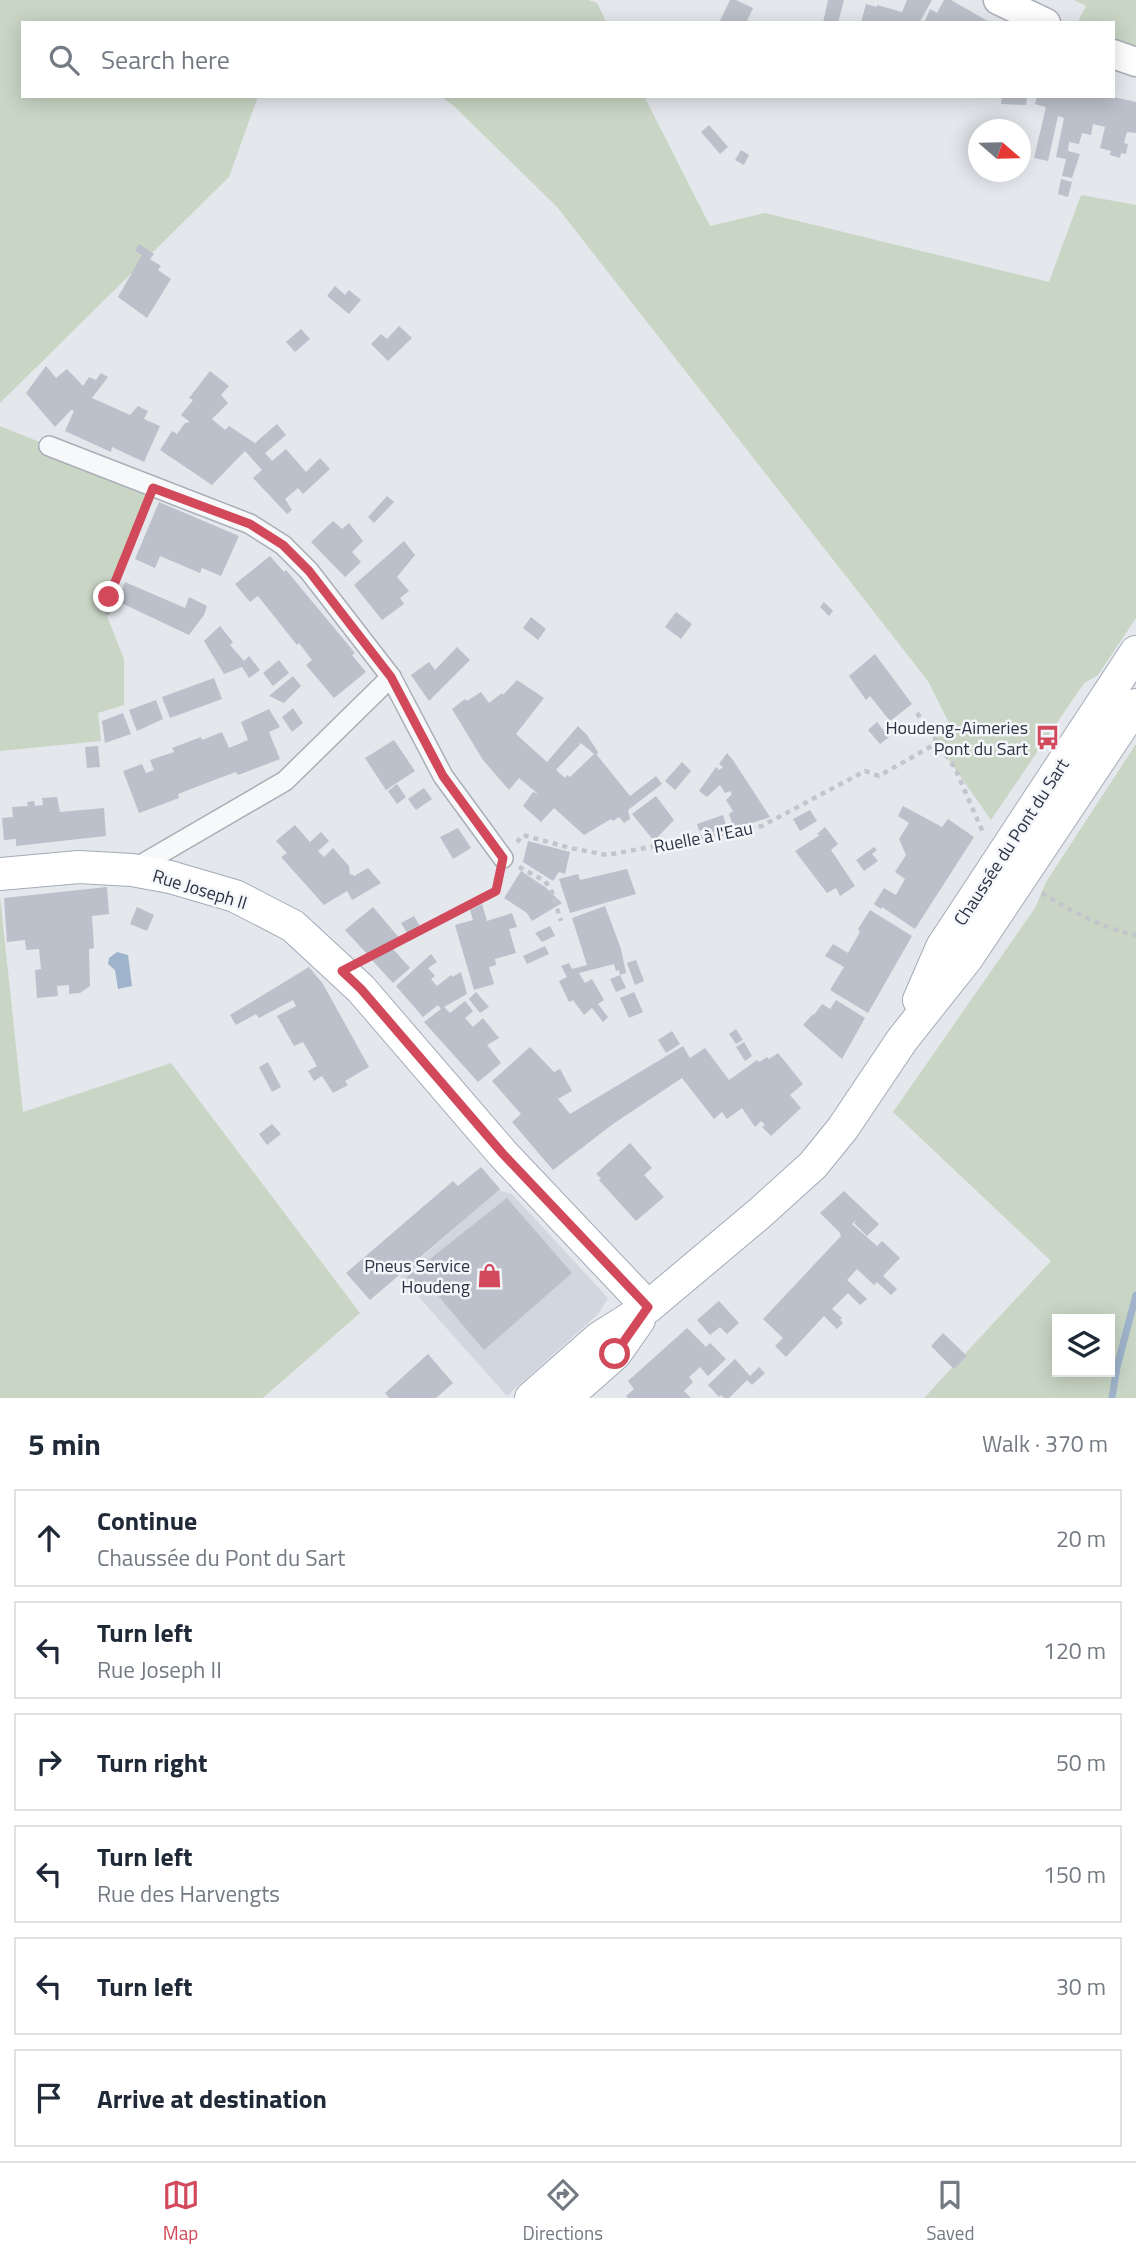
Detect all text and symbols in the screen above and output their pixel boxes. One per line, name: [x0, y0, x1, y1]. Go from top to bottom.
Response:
search box: [21, 21, 1115, 98]
text: Search here: [101, 40, 230, 79]
icon: search: [45, 41, 83, 79]
north arrow: [968, 119, 1031, 182]
route end: [93, 581, 124, 612]
place label: Houdeng-Aimeries Pont du Sart: [885, 714, 1029, 762]
bus stop icon: Houdeng-Aimeries Pont du Sart: [1034, 723, 1062, 751]
street label: Chaussée du Pont du Sart: [947, 753, 1076, 931]
street label: Ruelle à l'Eau: [651, 814, 755, 860]
street label: Rue Joseph II: [149, 862, 251, 916]
place label: Pneus Service Houdeng: [364, 1252, 470, 1300]
shop icon: Pneus Service Houdeng: [476, 1261, 504, 1289]
map controls: [1052, 1314, 1115, 1377]
button: layers: [1052, 1314, 1115, 1377]
route start: [599, 1338, 630, 1369]
text: 5 min: [28, 1421, 101, 1467]
text: Walk · 370 m: [982, 1426, 1108, 1461]
text: Continue: [97, 1501, 197, 1540]
icon: ahead: [30, 1519, 68, 1557]
text: 20 m: [1056, 1521, 1106, 1556]
text: Chaussée du Pont du Sart: [97, 1540, 345, 1575]
text: Turn left: [97, 1613, 192, 1652]
icon: left: [30, 1631, 68, 1669]
text: 120 m: [1043, 1633, 1106, 1668]
text: Rue Joseph II: [97, 1652, 222, 1687]
icon: right: [30, 1743, 68, 1781]
text: Turn right: [97, 1743, 208, 1782]
text: 50 m: [1056, 1745, 1106, 1780]
text: Turn left: [97, 1837, 192, 1876]
icon: left: [30, 1855, 68, 1893]
text: 150 m: [1043, 1857, 1106, 1892]
text: Rue des Harvengts: [97, 1876, 280, 1911]
icon: left: [30, 1967, 68, 2005]
text: Turn left: [97, 1967, 192, 2006]
text: 30 m: [1056, 1969, 1106, 2004]
icon: arrive: [30, 2079, 68, 2117]
text: Arrive at destination: [97, 2079, 327, 2118]
tab: Map: [162, 2176, 200, 2247]
tab: Directions: [523, 2176, 603, 2247]
tab: Saved: [926, 2176, 974, 2247]

